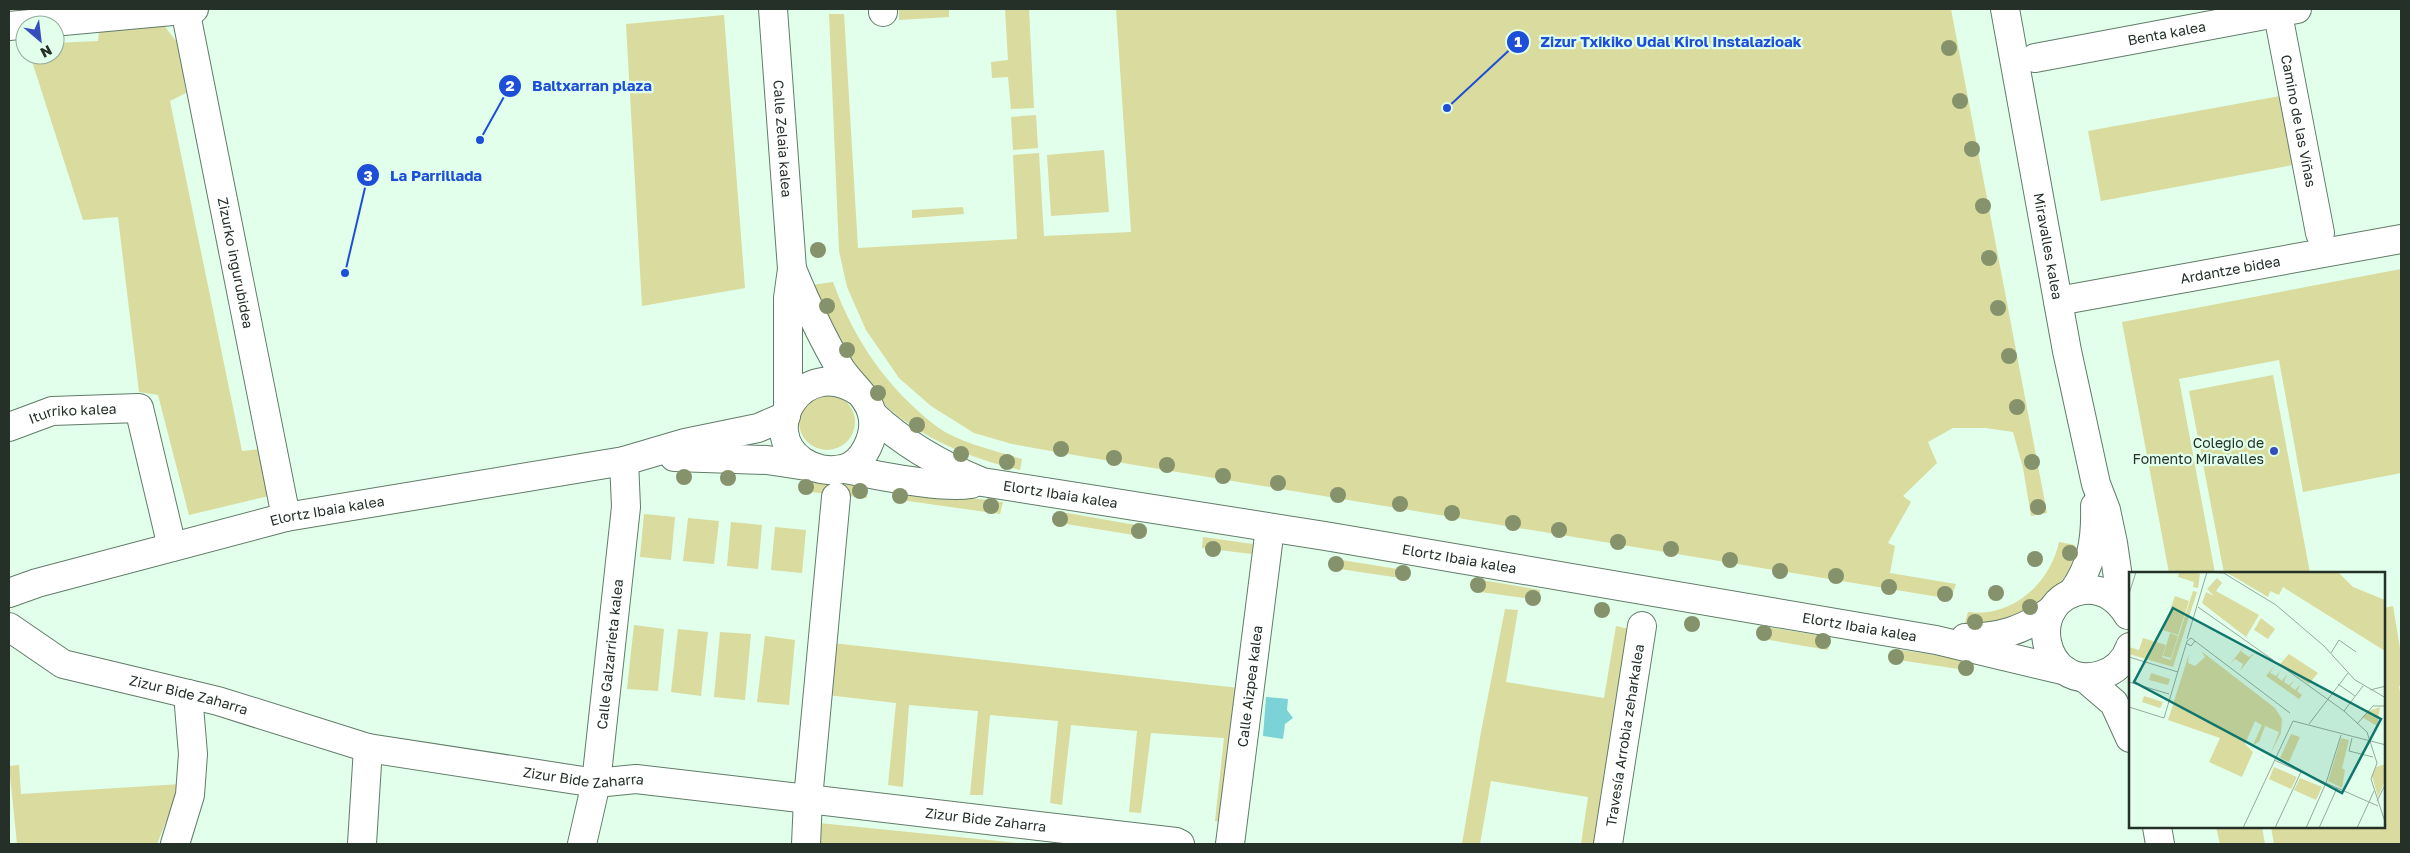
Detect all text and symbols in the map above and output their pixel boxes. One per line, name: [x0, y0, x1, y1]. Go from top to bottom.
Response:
north arrow: [15, 15, 65, 65]
street label: Benta kalea: [2126, 17, 2207, 49]
callout: Zizur Txikiko Udal Kirol Instalazioak: [1506, 27, 1811, 57]
text: 1: [1514, 32, 1522, 50]
text: Zizur Txikiko Udal Kirol Instalazioak: [1541, 32, 1802, 50]
text: N: [38, 42, 55, 62]
street label: Camino de las Viñas: [2278, 53, 2320, 189]
callout: Baltxarran plaza: [497, 71, 662, 101]
text: 2: [505, 76, 515, 94]
text: Baltxarran plaza: [532, 76, 652, 94]
street label: Calle Zelaia kalea: [770, 79, 796, 198]
callout: La Parrillada: [355, 160, 492, 190]
text: 3: [363, 166, 373, 184]
text: La Parrillada: [390, 166, 482, 184]
street label: Miravalles kalea: [2030, 191, 2066, 301]
street label: Zizurko ingurubidea: [215, 196, 257, 330]
street label: Ardantze bidea: [2179, 252, 2282, 287]
street label: Iturriko kalea: [26, 400, 117, 427]
place label: Colegio de Fomento Miravalles: [2132, 434, 2264, 467]
marker: Colegio de Fomento Miravalles: [2268, 445, 2280, 457]
street label: Elortz Ibaia kalea: [1002, 476, 1119, 511]
street label: Elortz Ibaia kalea: [268, 492, 386, 529]
street label: Elortz Ibaia kalea: [1401, 540, 1518, 576]
inset map: [2129, 572, 2385, 828]
street label: Calle Galzarrieta kalea: [593, 578, 626, 730]
street label: Elortz Ibaia kalea: [1801, 608, 1918, 645]
street label: Calle Aizpea kalea: [1233, 624, 1266, 748]
street label: Travesía Arrobia zeharkalea: [1602, 643, 1647, 828]
street label: Zizur Bide Zaharra: [128, 671, 250, 718]
street label: Zizur Bide Zaharra: [522, 763, 645, 791]
street label: Zizur Bide Zaharra: [924, 804, 1047, 835]

